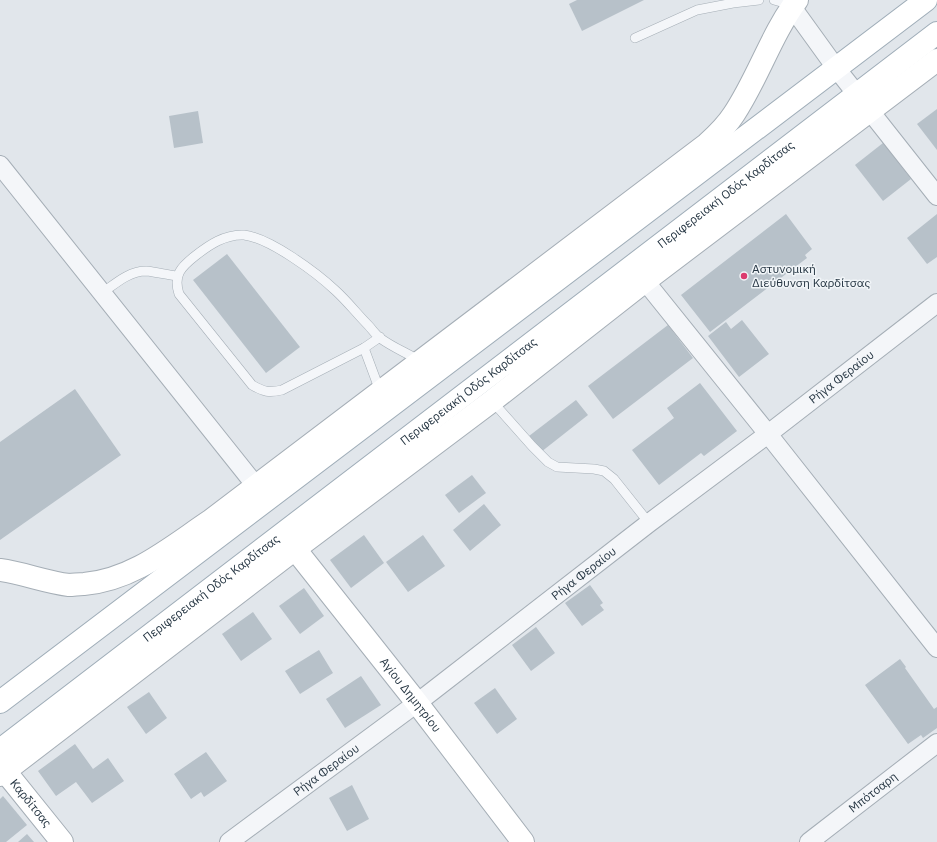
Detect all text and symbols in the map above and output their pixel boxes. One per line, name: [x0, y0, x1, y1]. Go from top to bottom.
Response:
street label: Περιφερειακή Οδός Καρδίτσας: [654, 137, 797, 251]
place label: Αστυνομική Διεύθυνση Καρδίτσας: [752, 261, 870, 290]
marker: Αστυνομική Διεύθυνση Καρδίτσας: [739, 271, 749, 281]
street label: Περιφερειακή Οδός Καρδίτσας: [397, 334, 540, 448]
street label: Ρήγα Φεραίου: [806, 347, 877, 407]
street label: Περιφερειακή Οδός Καρδίτσας: [140, 531, 282, 645]
street label: Ρήγα Φεραίου: [548, 543, 619, 603]
street label: Αγίου Δημητρίου: [377, 654, 445, 735]
street label: Ρήγα Φεραίου: [290, 740, 362, 799]
street label: Μπότσαρη: [845, 769, 900, 816]
street label: Καρδίτσας: [7, 776, 55, 830]

